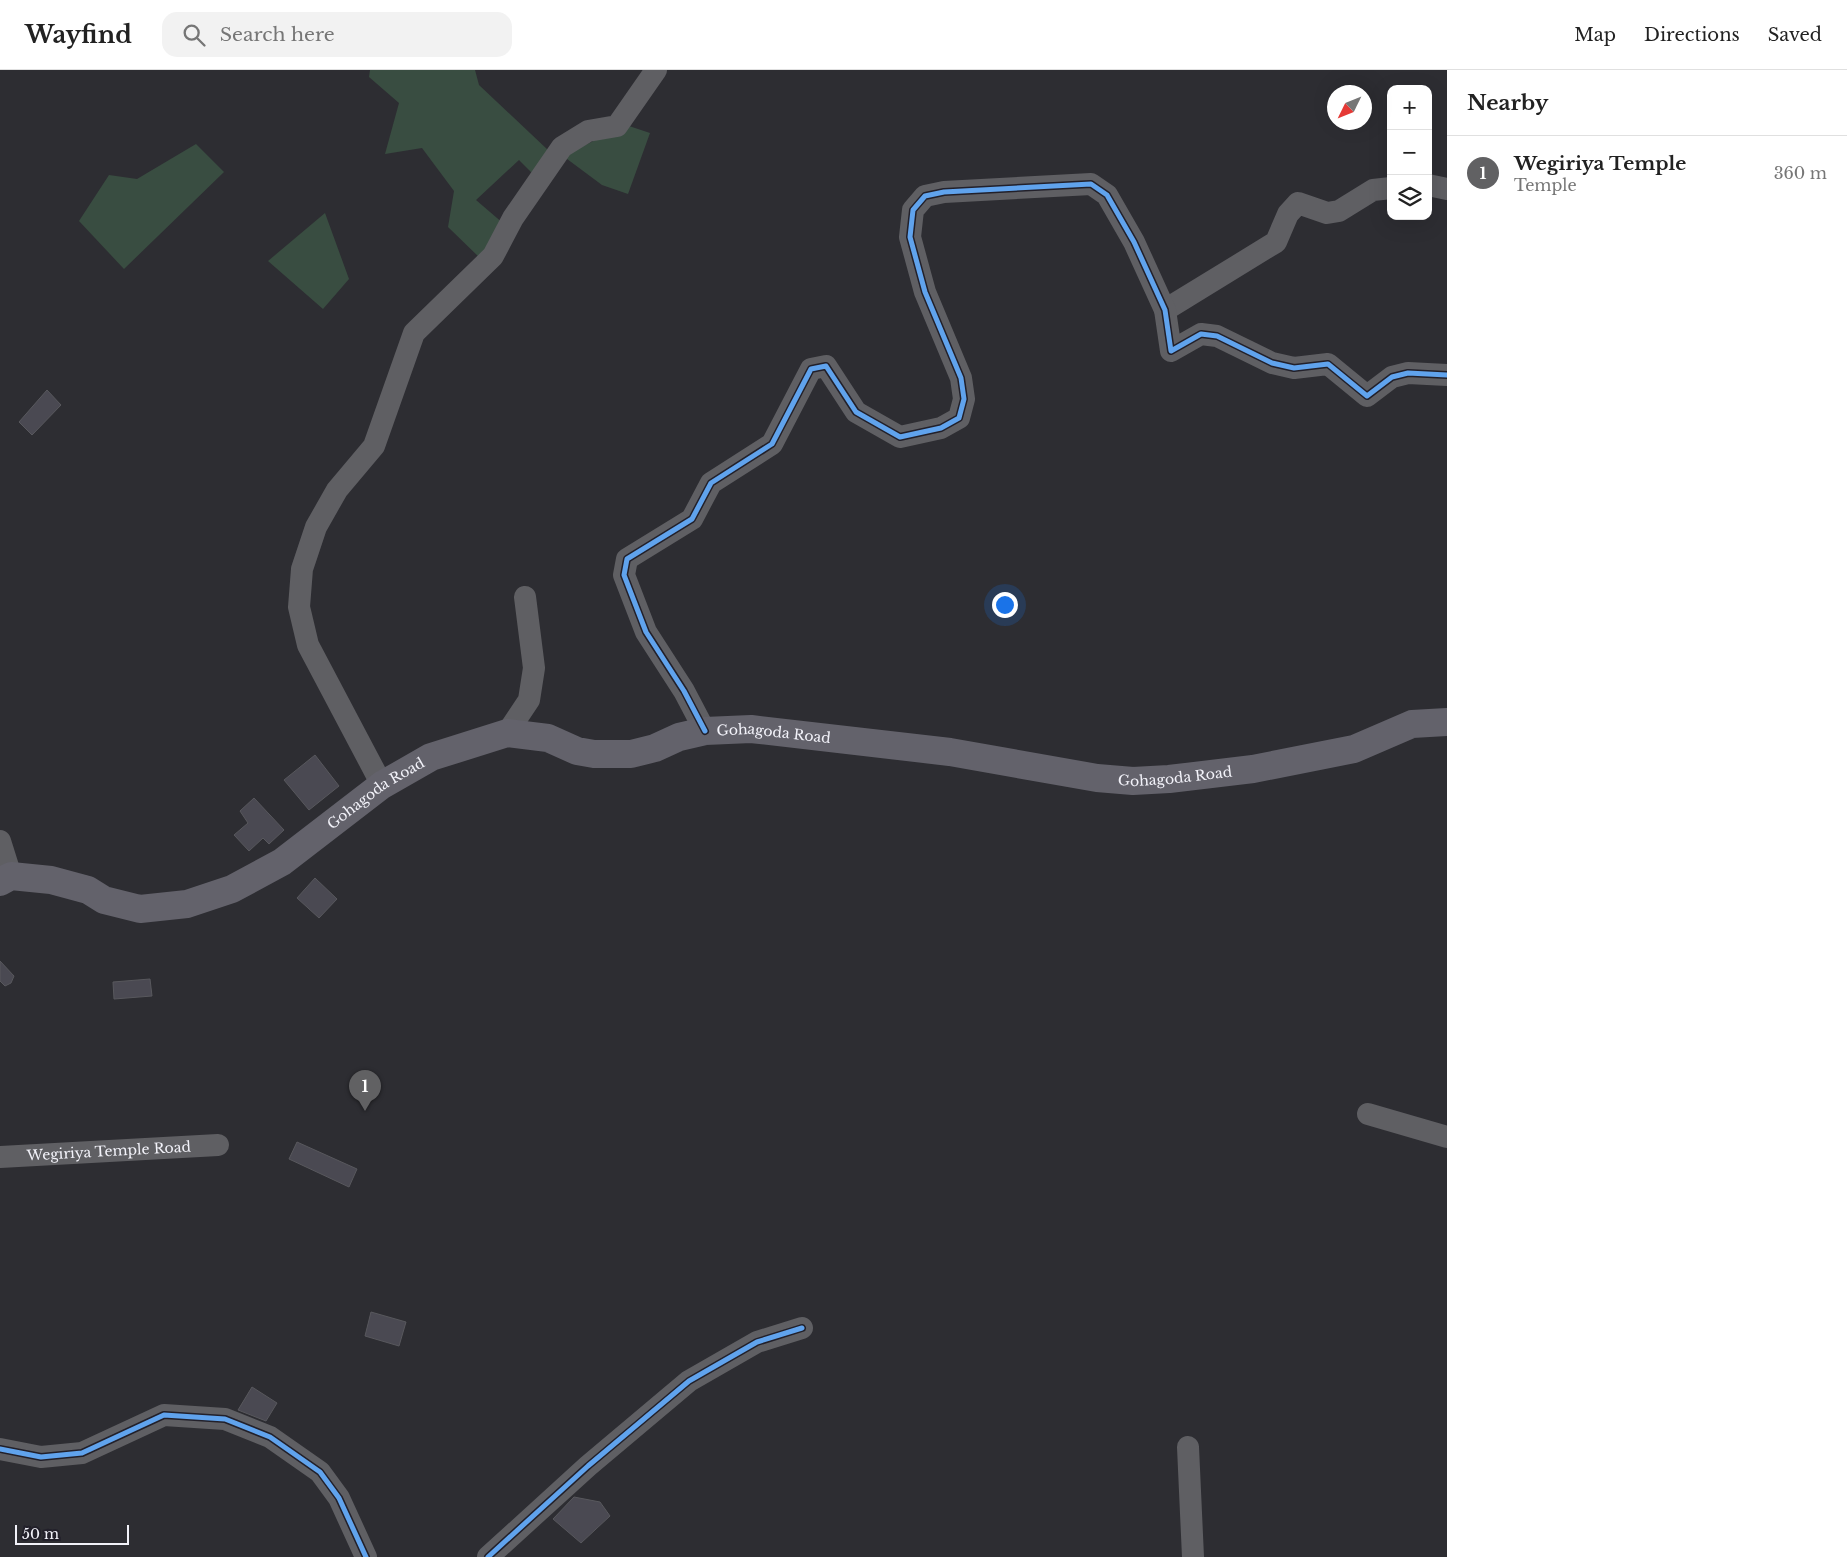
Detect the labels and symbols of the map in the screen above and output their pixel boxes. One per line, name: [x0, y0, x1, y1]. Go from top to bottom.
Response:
north arrow: [1327, 85, 1372, 130]
your location: [992, 592, 1018, 618]
street label: Gohagoda Road: [716, 720, 832, 747]
street label: Gohagoda Road: [323, 753, 428, 833]
street label: Gohagoda Road: [1117, 763, 1234, 790]
pin: 1: [349, 1070, 381, 1111]
street label: Wegiriya Temple Road: [25, 1137, 192, 1165]
scale bar: [15, 1522, 129, 1545]

